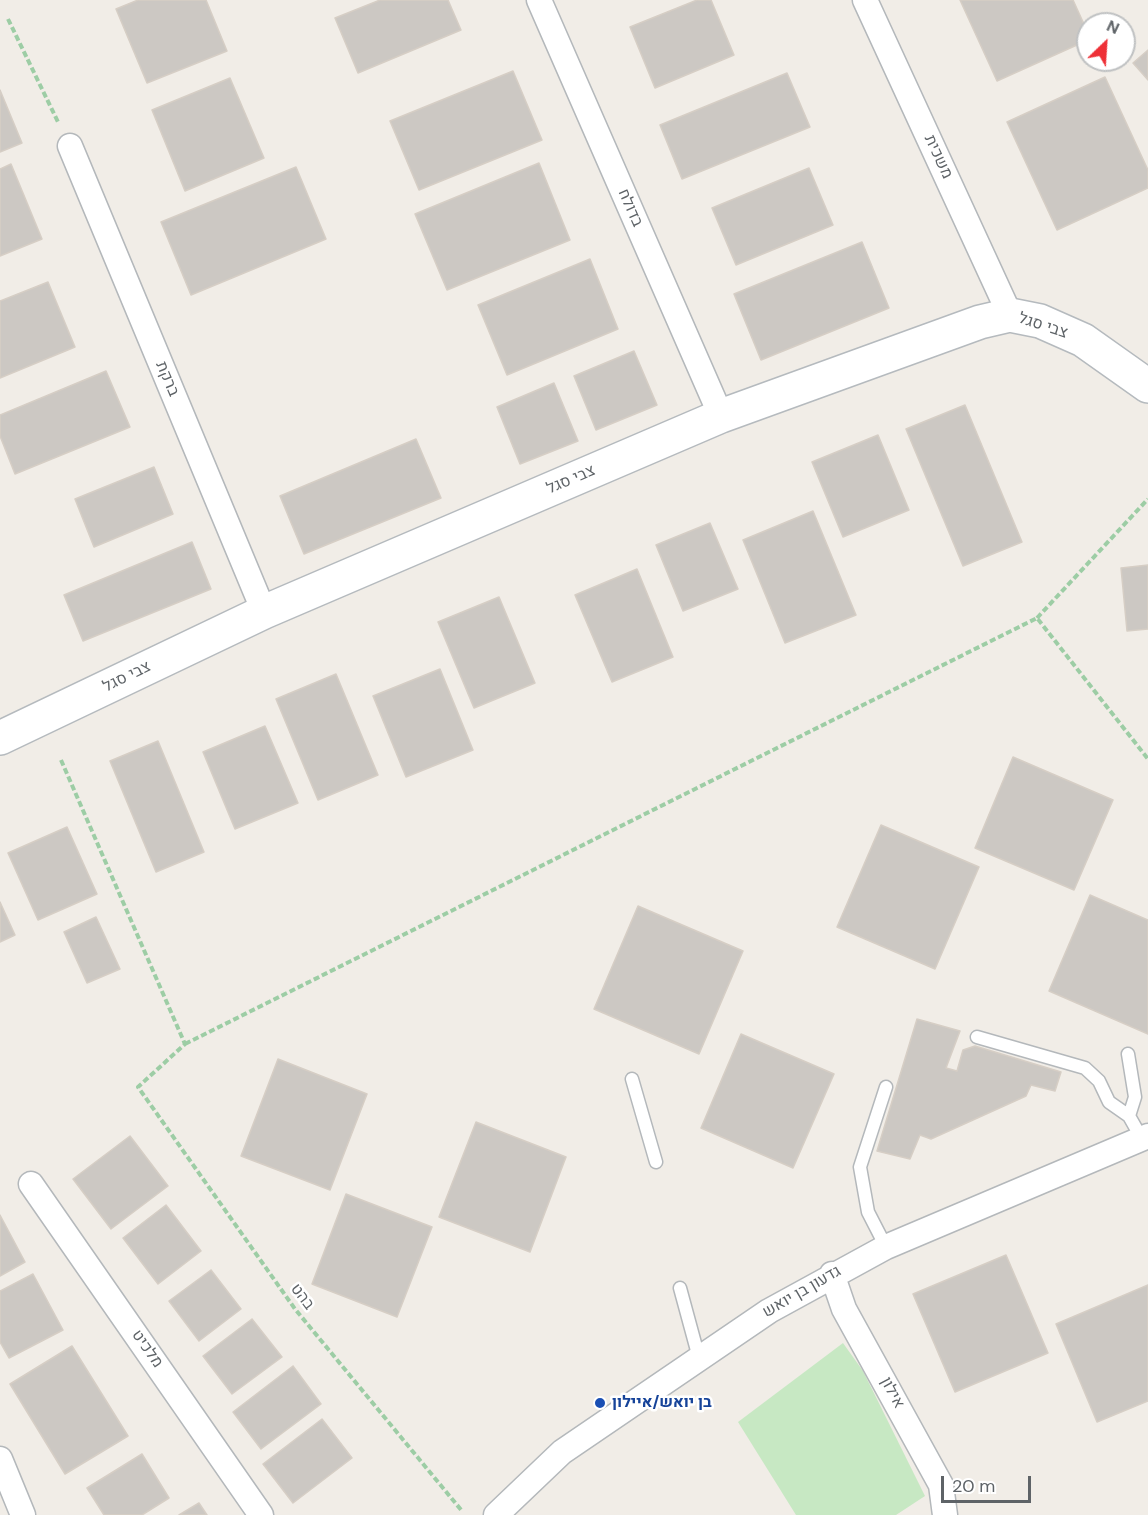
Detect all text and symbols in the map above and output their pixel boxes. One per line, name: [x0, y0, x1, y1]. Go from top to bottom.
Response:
north arrow: [1076, 12, 1136, 72]
text: N: [1103, 15, 1123, 39]
street label: משכית: [920, 132, 956, 182]
street label: בדולח: [613, 186, 647, 230]
street label: צבי סגל: [1016, 309, 1070, 343]
street label: ברקת: [151, 359, 183, 399]
street label: צבי סגל: [544, 461, 598, 499]
street label: צבי סגל: [100, 657, 154, 697]
street label: גדעון בן יואש: [759, 1262, 845, 1322]
street label: בהט: [286, 1280, 318, 1314]
street label: מלכיט: [127, 1326, 167, 1372]
street label: אילון: [876, 1374, 908, 1412]
place label: בן יואש/איילון: [612, 1393, 712, 1413]
marker: בן יואש/איילון: [593, 1396, 607, 1410]
scale bar: [944, 1464, 1034, 1502]
text: 20 m: [952, 1474, 995, 1498]

